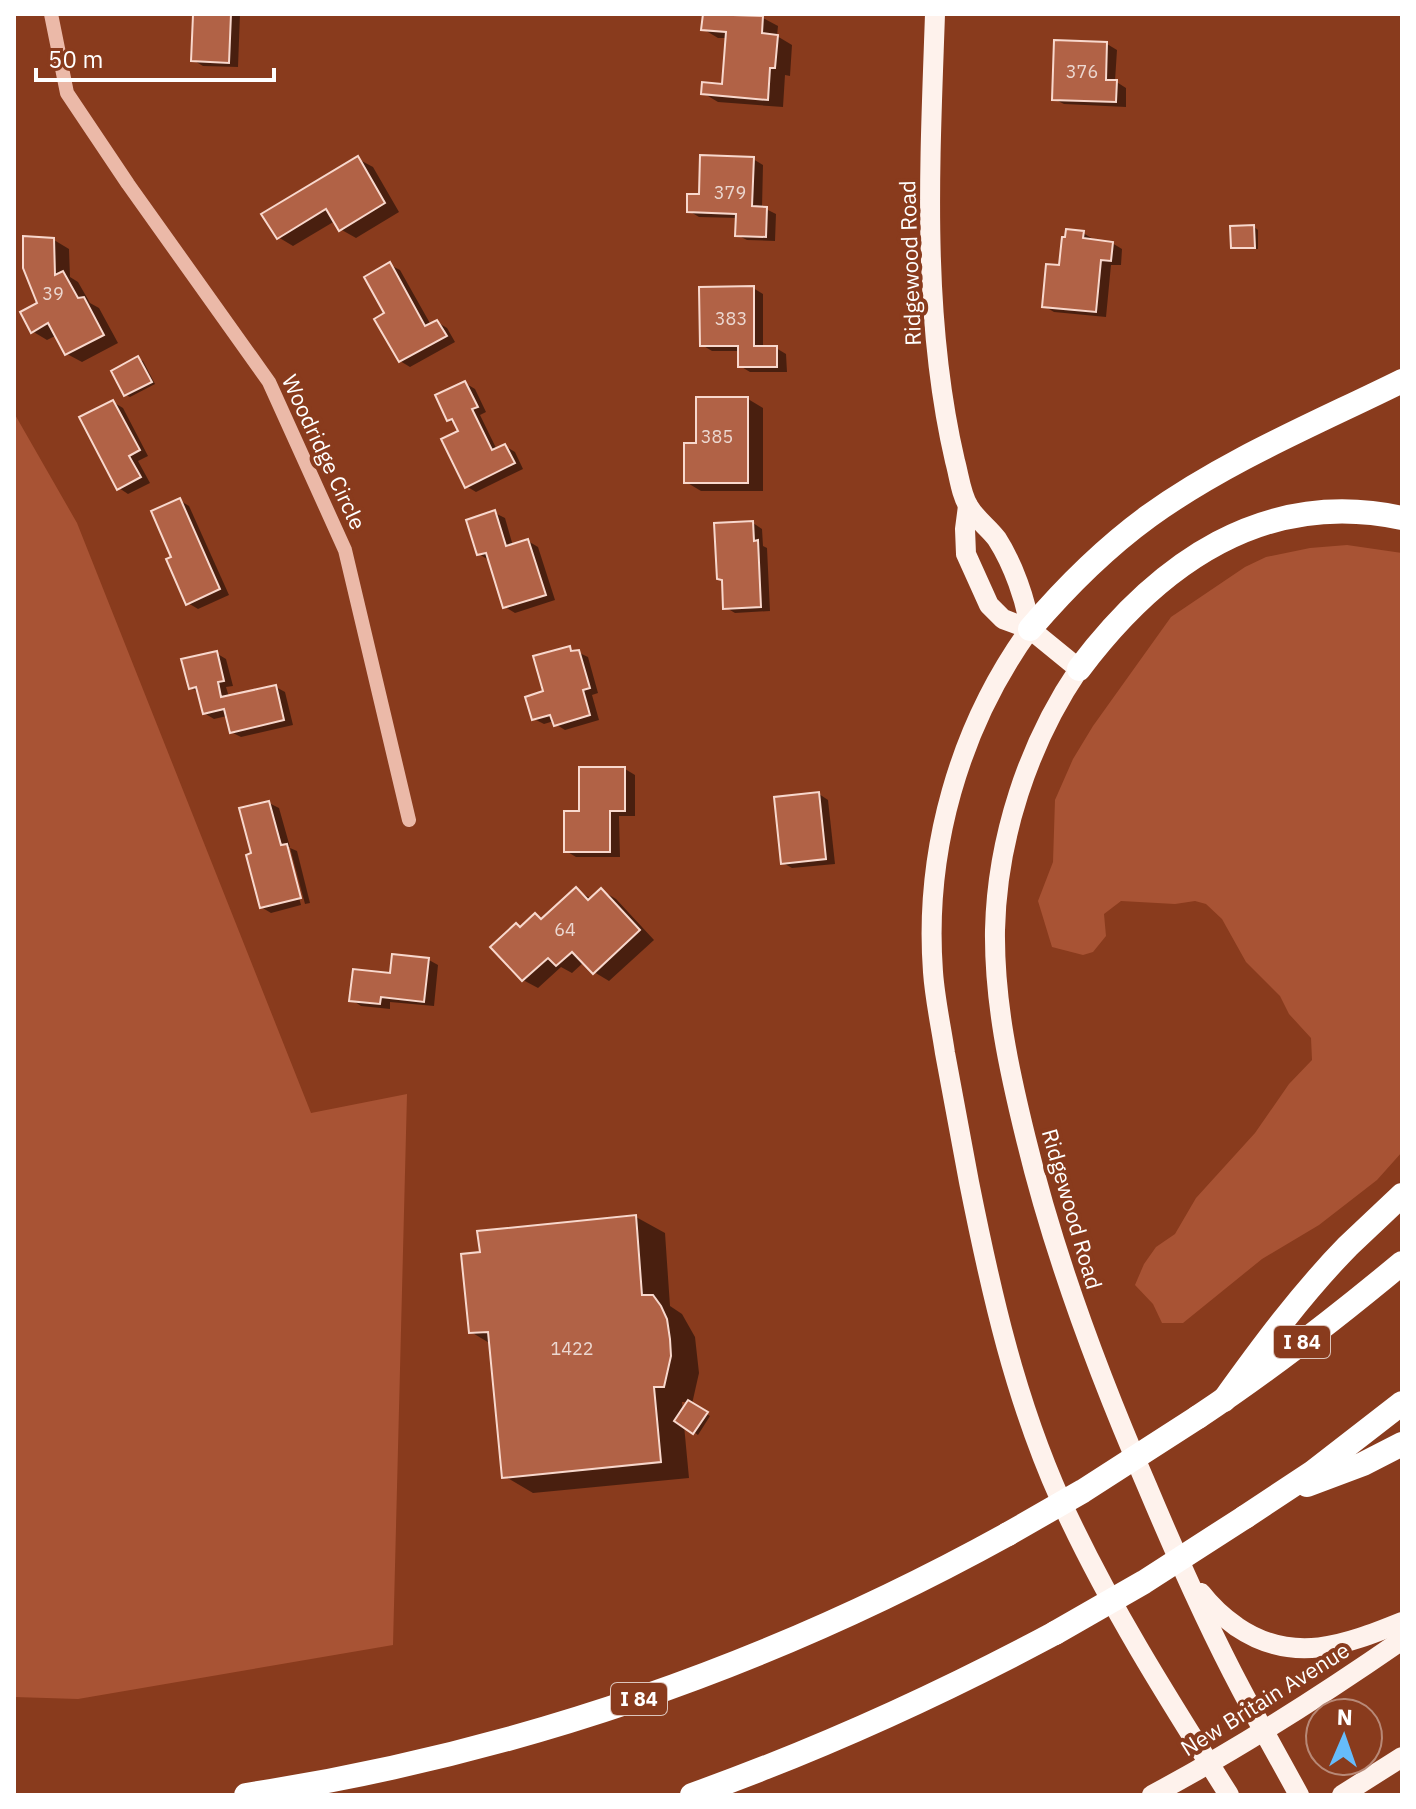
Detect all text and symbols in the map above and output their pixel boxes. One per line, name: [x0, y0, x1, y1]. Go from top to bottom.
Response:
scale bar: [36, 32, 274, 82]
text: 50 m: [48, 43, 103, 75]
house number: 376: [1066, 60, 1098, 83]
street label: Ridgewood Road: [892, 180, 927, 346]
house number: 379: [714, 181, 746, 204]
house number: 39: [42, 282, 64, 305]
house number: 383: [715, 307, 747, 330]
street label: Woodridge Circle: [276, 370, 373, 534]
house number: 385: [701, 425, 733, 448]
house number: 64: [554, 918, 576, 941]
street label: Ridgewood Road: [1036, 1125, 1109, 1293]
road number: I 84: [1274, 1326, 1330, 1358]
house number: 1422: [550, 1337, 594, 1360]
street label: New Britain Avenue: [1176, 1636, 1354, 1762]
road number: I 84: [611, 1683, 667, 1715]
north arrow: [1304, 1697, 1384, 1777]

